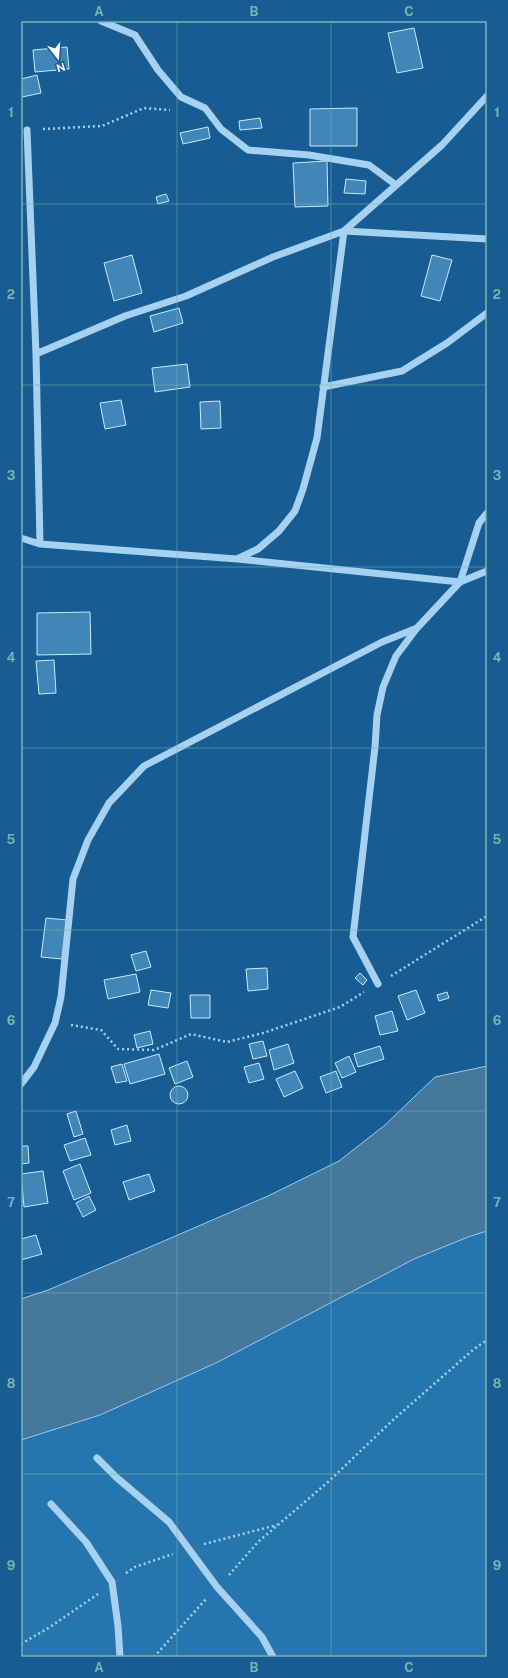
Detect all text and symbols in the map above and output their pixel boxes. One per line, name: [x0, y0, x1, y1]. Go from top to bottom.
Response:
text: A: [94, 4, 104, 19]
text: B: [250, 4, 259, 19]
text: C: [404, 4, 414, 19]
north arrow: [38, 38, 78, 78]
text: N: [55, 61, 67, 75]
text: 1: [8, 105, 14, 120]
text: 1: [494, 105, 500, 120]
text: 2: [7, 287, 15, 302]
text: 2: [493, 287, 501, 302]
text: 3: [7, 468, 16, 483]
text: 3: [493, 468, 502, 483]
text: 4: [7, 650, 16, 665]
text: 4: [493, 650, 502, 665]
text: 5: [7, 832, 16, 847]
text: 5: [493, 832, 502, 847]
text: 6: [7, 1013, 16, 1028]
text: 6: [493, 1013, 502, 1028]
text: 7: [7, 1195, 15, 1210]
text: 7: [493, 1195, 501, 1210]
text: 8: [7, 1376, 16, 1391]
text: 8: [493, 1376, 502, 1391]
text: 9: [7, 1558, 15, 1573]
text: 9: [493, 1558, 501, 1573]
text: A: [94, 1660, 104, 1675]
text: B: [250, 1660, 259, 1675]
text: C: [404, 1660, 414, 1675]

